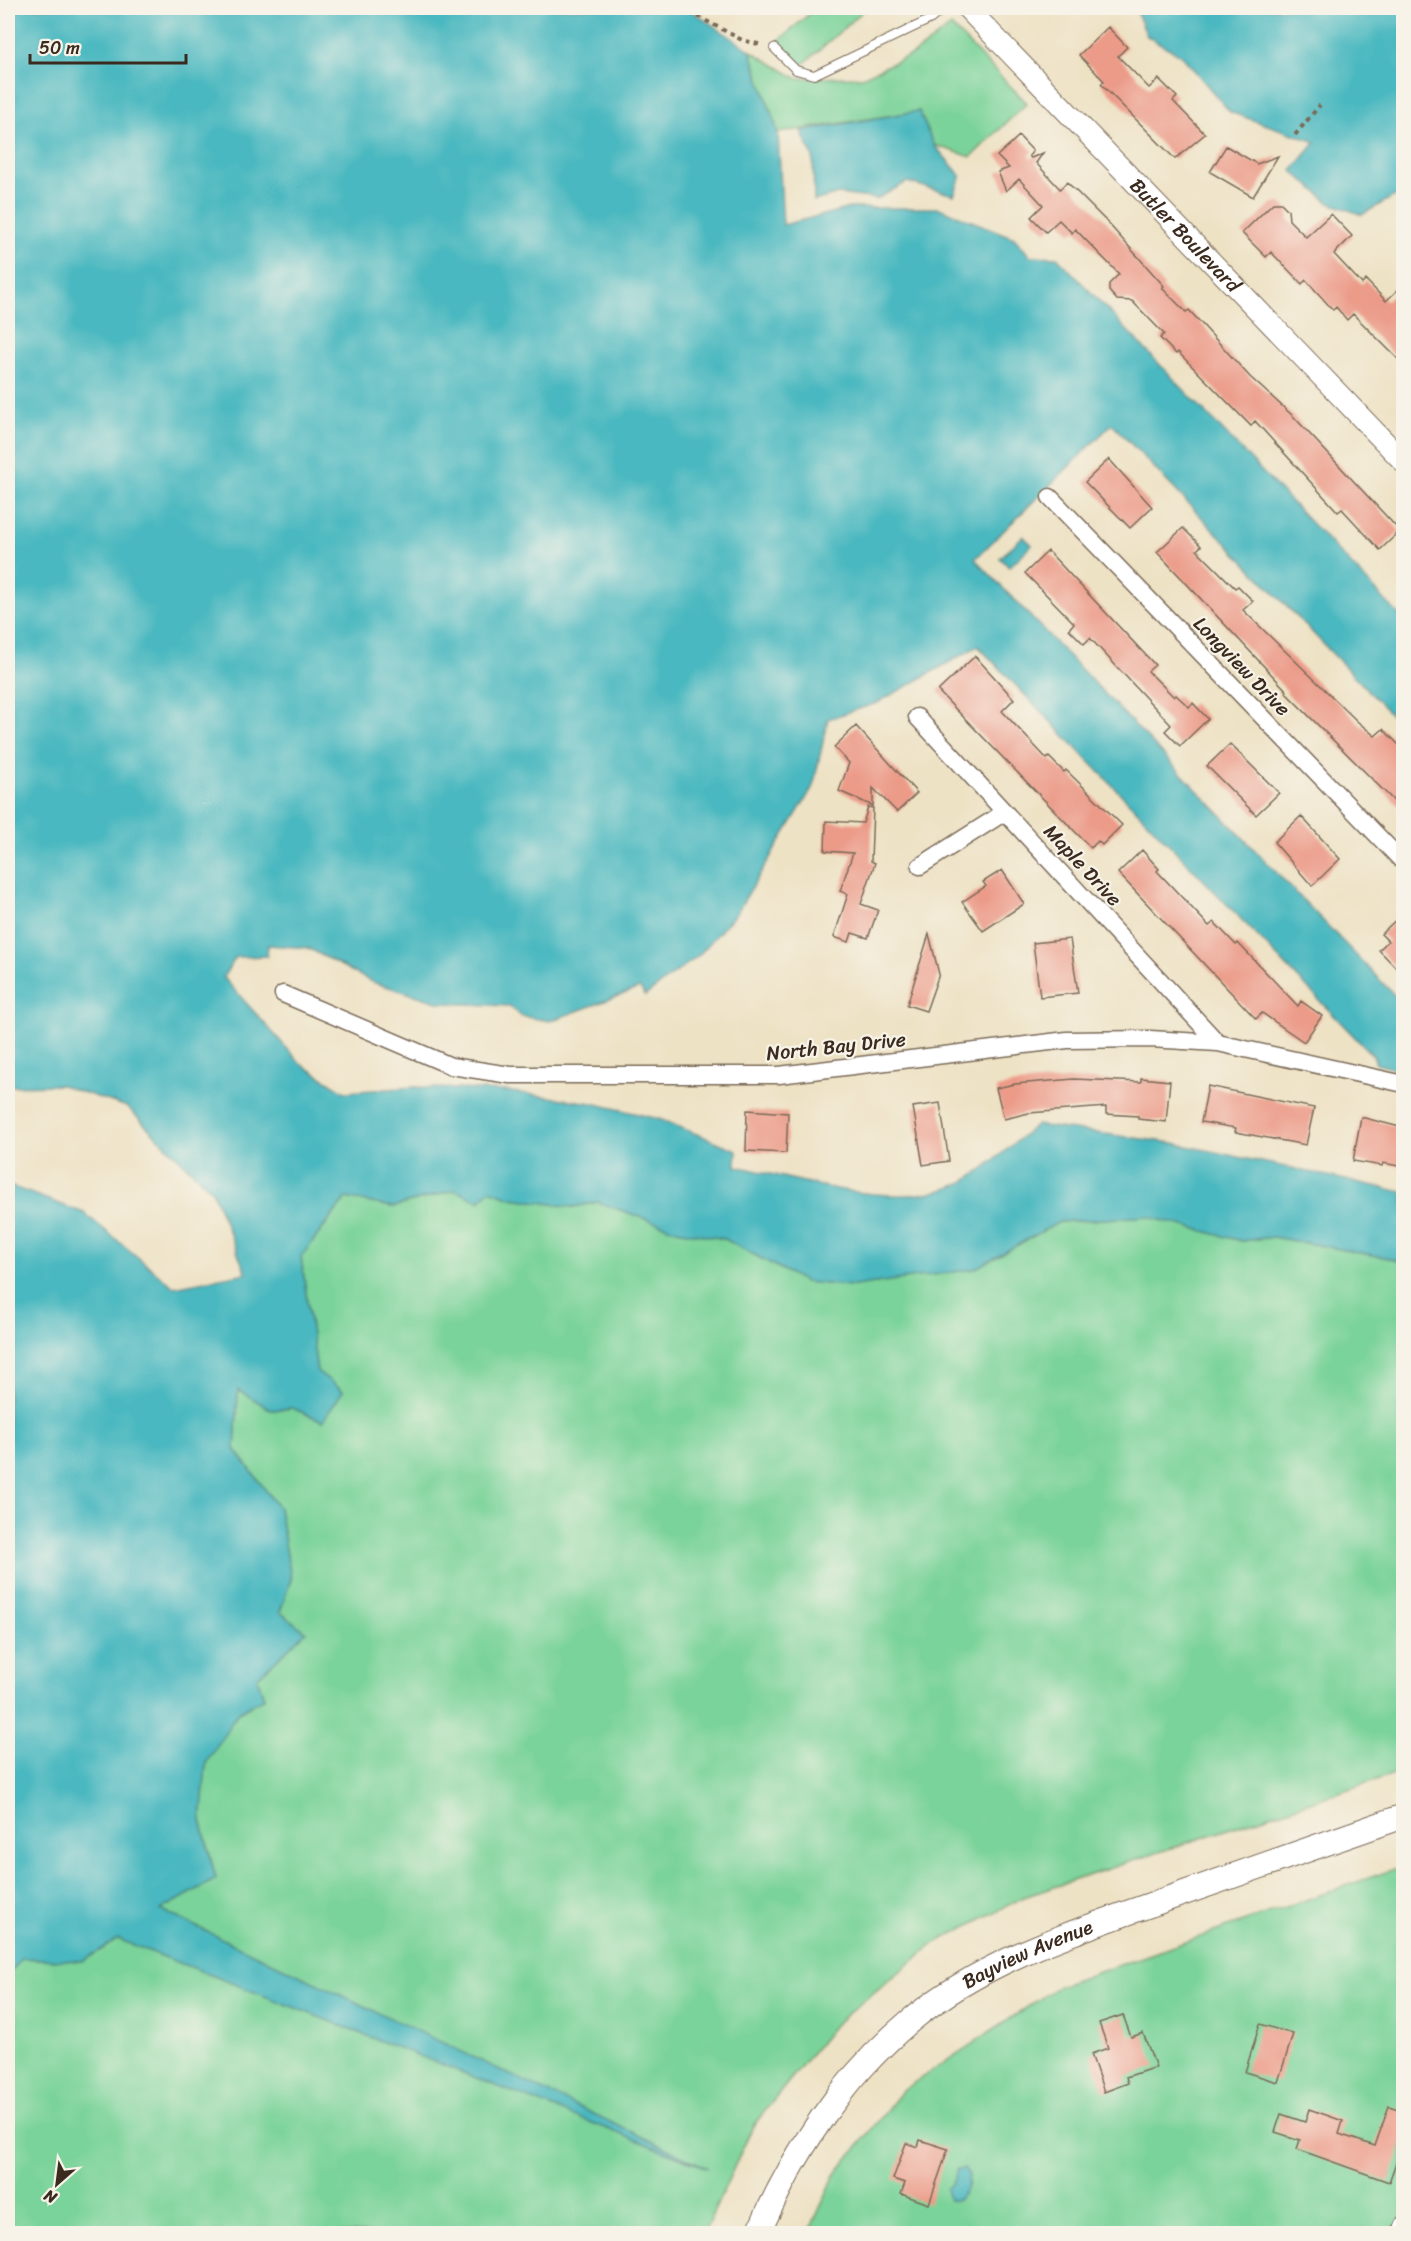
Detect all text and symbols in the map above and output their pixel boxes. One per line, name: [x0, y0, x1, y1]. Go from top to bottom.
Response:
scale bar: [30, 27, 186, 65]
text: 50 m: [39, 32, 80, 64]
street label: Butler Boulevard: [1121, 170, 1250, 302]
street label: Longview Drive: [1184, 608, 1299, 725]
street label: Maple Drive: [1035, 816, 1131, 915]
street label: North Bay Drive: [764, 1022, 908, 1071]
street label: Bayview Avenue: [955, 1909, 1098, 1999]
north arrow: [27, 2154, 87, 2214]
text: N: [38, 2181, 63, 2213]

